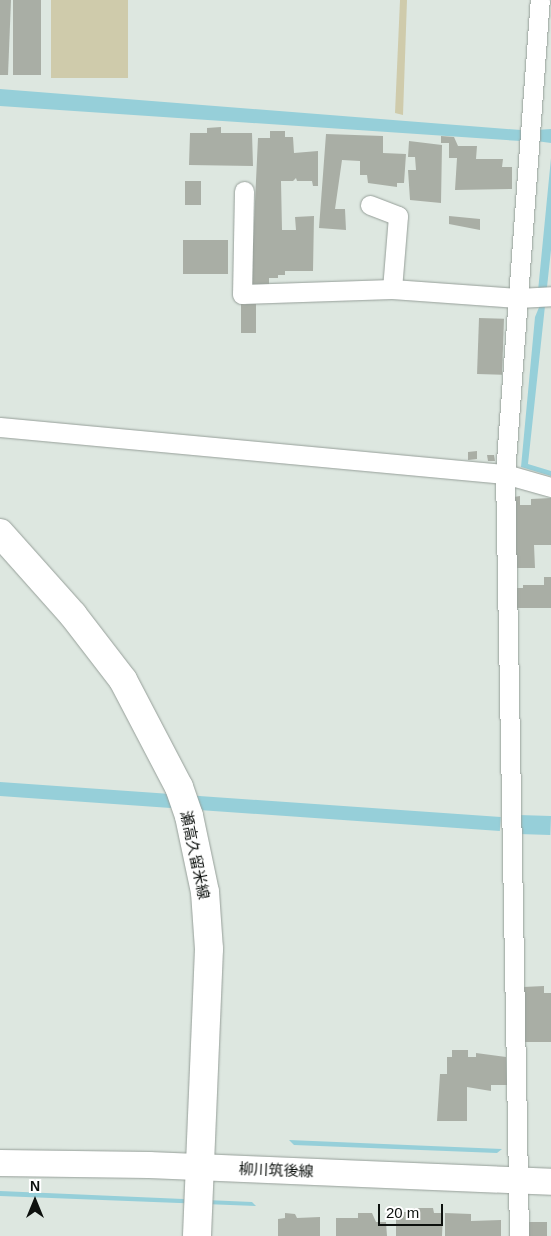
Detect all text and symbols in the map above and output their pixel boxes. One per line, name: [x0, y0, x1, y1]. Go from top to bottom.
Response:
street label: 瀬高久留米線: [177, 809, 213, 901]
street label: 柳川筑後線: [238, 1160, 314, 1180]
north arrow: [10, 1176, 60, 1226]
text: N: [30, 1178, 40, 1194]
scale bar: [381, 1194, 446, 1226]
text: 20 m: [386, 1204, 419, 1221]

